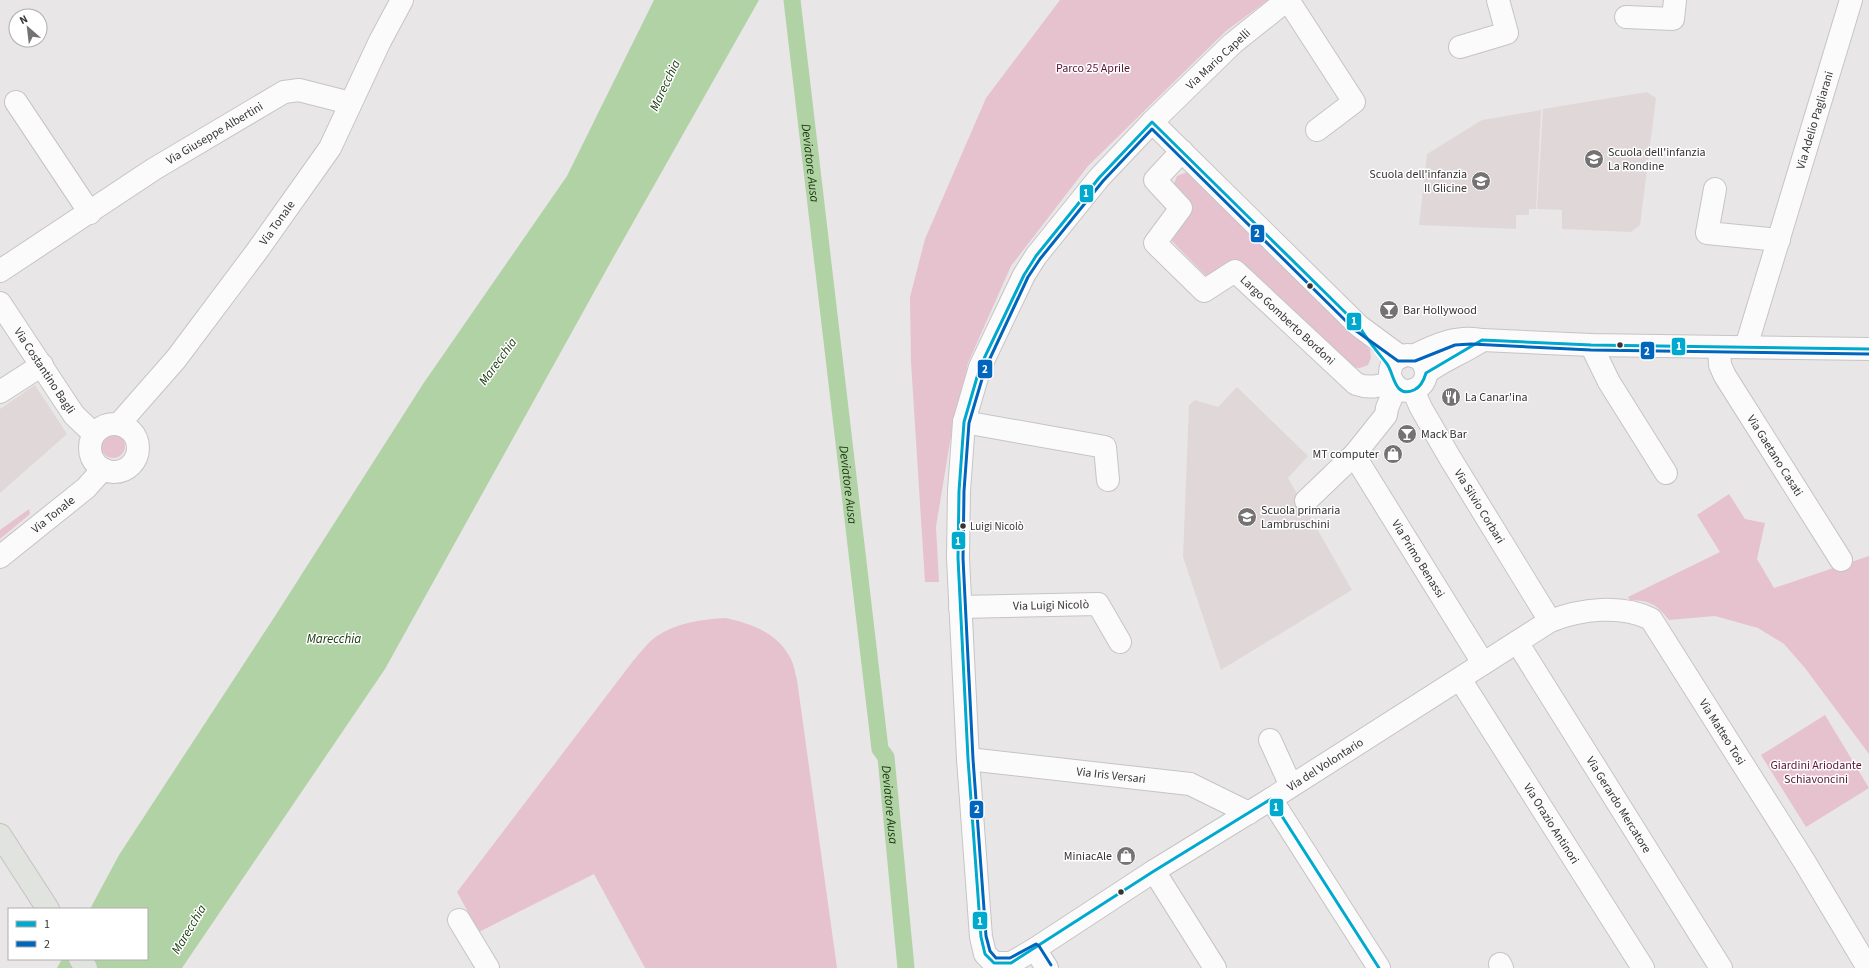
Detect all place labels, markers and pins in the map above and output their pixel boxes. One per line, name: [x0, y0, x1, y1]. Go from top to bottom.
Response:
place label: Scuola dell'infanzia La Rondine: [1608, 144, 1706, 175]
school or university icon: Scuola dell'infanzia La Rondine: [1583, 148, 1605, 170]
place label: Scuola dell'infanzia Il Glicine: [1369, 166, 1467, 197]
school or university icon: Scuola dell'infanzia Il Glicine: [1470, 170, 1492, 192]
unlabelled marker: [1305, 281, 1315, 291]
bar icon: Bar Hollywood: [1378, 299, 1400, 321]
place label: Bar Hollywood: [1403, 302, 1477, 319]
unlabelled marker: [1615, 340, 1625, 350]
restaurant icon: La Canar'ina: [1440, 386, 1462, 408]
place label: La Canar'ina: [1465, 389, 1528, 406]
bar icon: Mack Bar: [1396, 423, 1418, 445]
place label: Mack Bar: [1421, 426, 1468, 443]
shop icon: MT computer: [1382, 443, 1404, 465]
place label: MT computer: [1313, 446, 1380, 463]
place label: Scuola primaria Lambruschini: [1261, 502, 1340, 533]
school or university icon: Scuola primaria Lambruschini: [1236, 506, 1258, 528]
place label: Luigi Nicolò: [970, 519, 1024, 534]
marker: Luigi Nicolò: [958, 521, 968, 531]
shop icon: MiniacAle: [1115, 845, 1137, 867]
place label: MiniacAle: [1064, 848, 1112, 865]
unlabelled marker: [1116, 887, 1126, 897]

